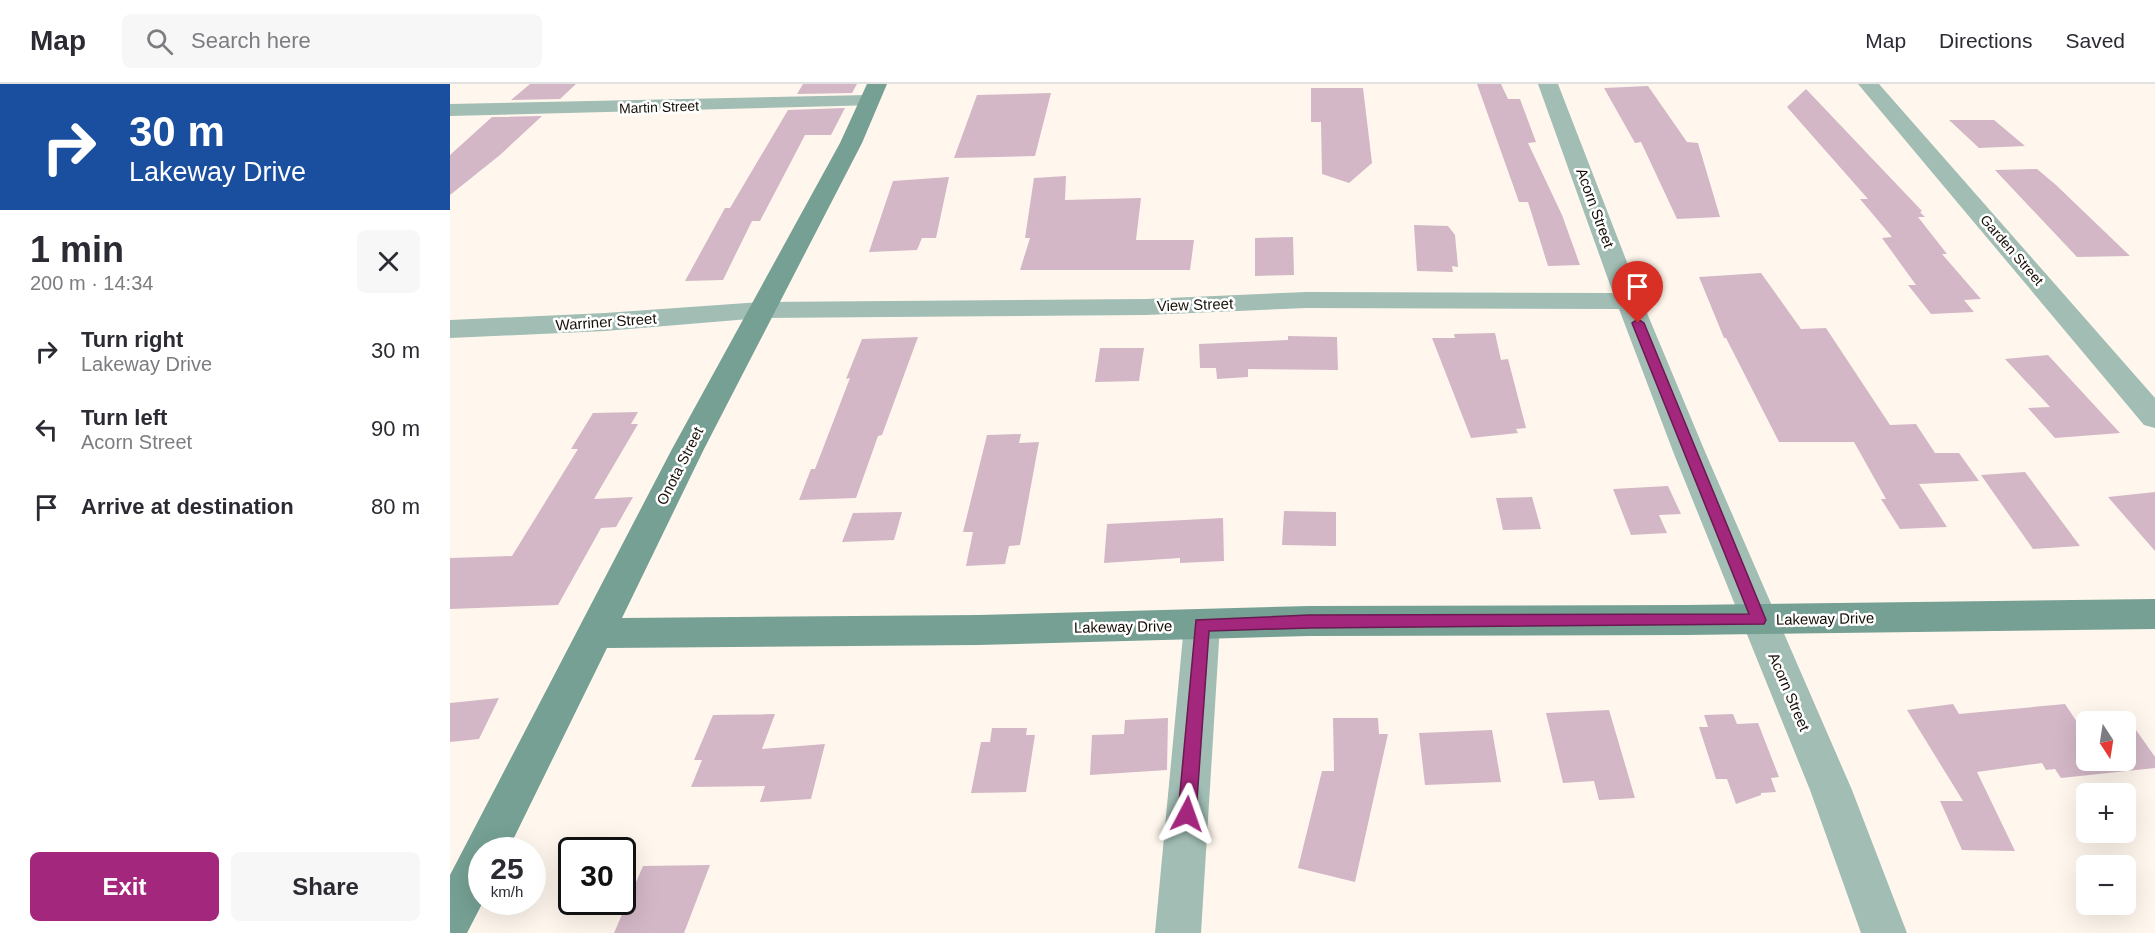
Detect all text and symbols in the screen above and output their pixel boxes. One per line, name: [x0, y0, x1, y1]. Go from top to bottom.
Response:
search box: [122, 14, 542, 68]
text: Map: [30, 25, 86, 56]
icon: search: [143, 25, 176, 58]
text: Search here: [191, 28, 311, 53]
text: Map: [1865, 29, 1906, 52]
text: Directions: [1939, 29, 2032, 52]
text: Saved: [2065, 29, 2125, 52]
street label: Martin Street: [619, 98, 699, 116]
icon: right: [30, 108, 108, 186]
text: 30 m: [129, 108, 225, 155]
text: Lakeway Drive: [129, 157, 306, 187]
street label: Acorn Street: [1573, 166, 1618, 251]
street label: Garden Street: [1977, 212, 2047, 289]
text: 1 min: [30, 229, 124, 270]
button: close: [357, 230, 420, 293]
pin: [1612, 261, 1663, 323]
icon: arrive: [1621, 270, 1654, 303]
text: 200 m · 14:34: [30, 272, 153, 294]
street label: View Street: [1156, 295, 1234, 314]
street label: Warriner Street: [555, 309, 658, 334]
text: Turn right: [81, 327, 183, 352]
icon: right: [30, 335, 63, 368]
text: 30 m: [371, 338, 420, 363]
text: Lakeway Drive: [81, 353, 212, 375]
text: Turn left: [81, 405, 167, 430]
icon: left: [30, 413, 63, 446]
text: 90 m: [371, 416, 420, 441]
street label: Onota Street: [653, 423, 707, 508]
text: Acorn Street: [81, 431, 192, 453]
icon: arrive: [30, 491, 63, 524]
text: Arrive at destination: [81, 494, 294, 519]
text: 80 m: [371, 494, 420, 519]
street label: Lakeway Drive: [1776, 609, 1874, 628]
street label: Lakeway Drive: [1074, 617, 1172, 636]
street label: Acorn Street: [1765, 650, 1814, 734]
north arrow: [2076, 711, 2136, 771]
map controls: [2076, 711, 2136, 915]
position arrow: [1155, 782, 1219, 846]
button: +: [2076, 783, 2136, 843]
speed limit sign: 30: [558, 837, 636, 915]
button: Exit: [30, 852, 219, 921]
button: Share: [231, 852, 420, 921]
text: 25: [490, 852, 524, 885]
button: −: [2076, 855, 2136, 915]
text: km/h: [491, 883, 523, 900]

